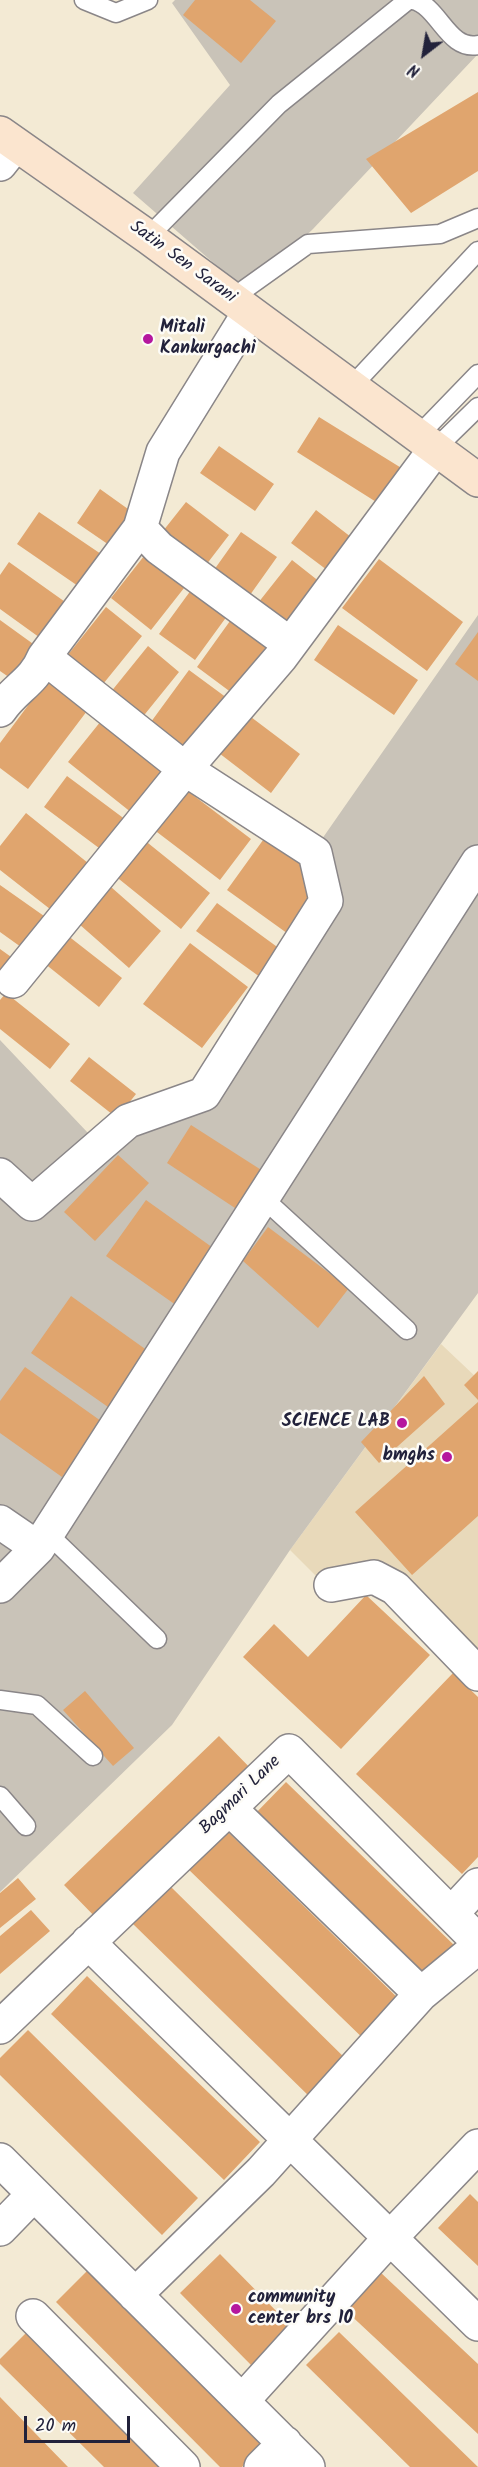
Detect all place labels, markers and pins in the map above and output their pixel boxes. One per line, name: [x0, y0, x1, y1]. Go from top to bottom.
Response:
place label: Mitali Kankurgachi: [160, 318, 256, 360]
marker: Mitali Kankurgachi: [141, 332, 155, 346]
place label: SCIENCE LAB: [282, 1412, 390, 1434]
marker: SCIENCE LAB: [395, 1416, 409, 1430]
place label: bmghs: [383, 1446, 435, 1468]
marker: bmghs: [440, 1450, 454, 1464]
place label: community center brs 10: [248, 2288, 353, 2330]
marker: community center brs 10: [229, 2302, 243, 2316]

